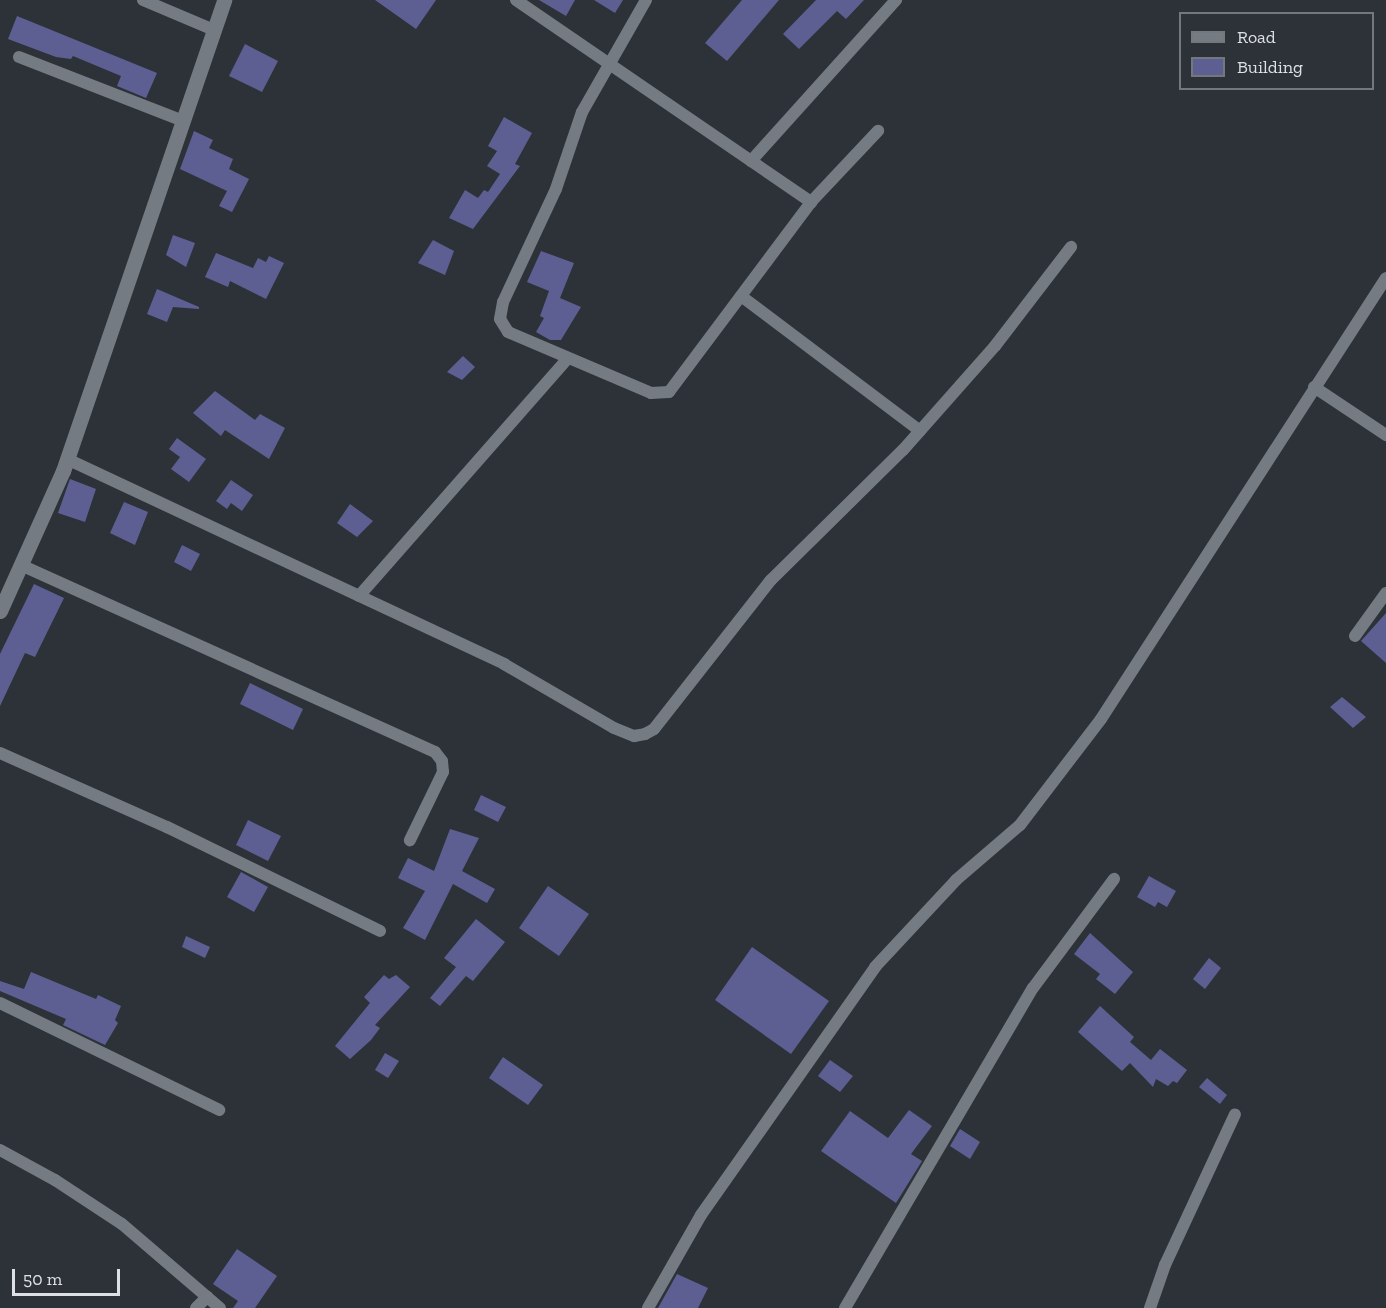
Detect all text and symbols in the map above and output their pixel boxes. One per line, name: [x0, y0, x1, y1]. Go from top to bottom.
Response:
legend: [1179, 12, 1374, 90]
text: Road: [1237, 26, 1276, 48]
text: Building: [1237, 56, 1303, 78]
scale bar: [15, 1257, 123, 1295]
text: 50 m: [23, 1268, 62, 1290]

